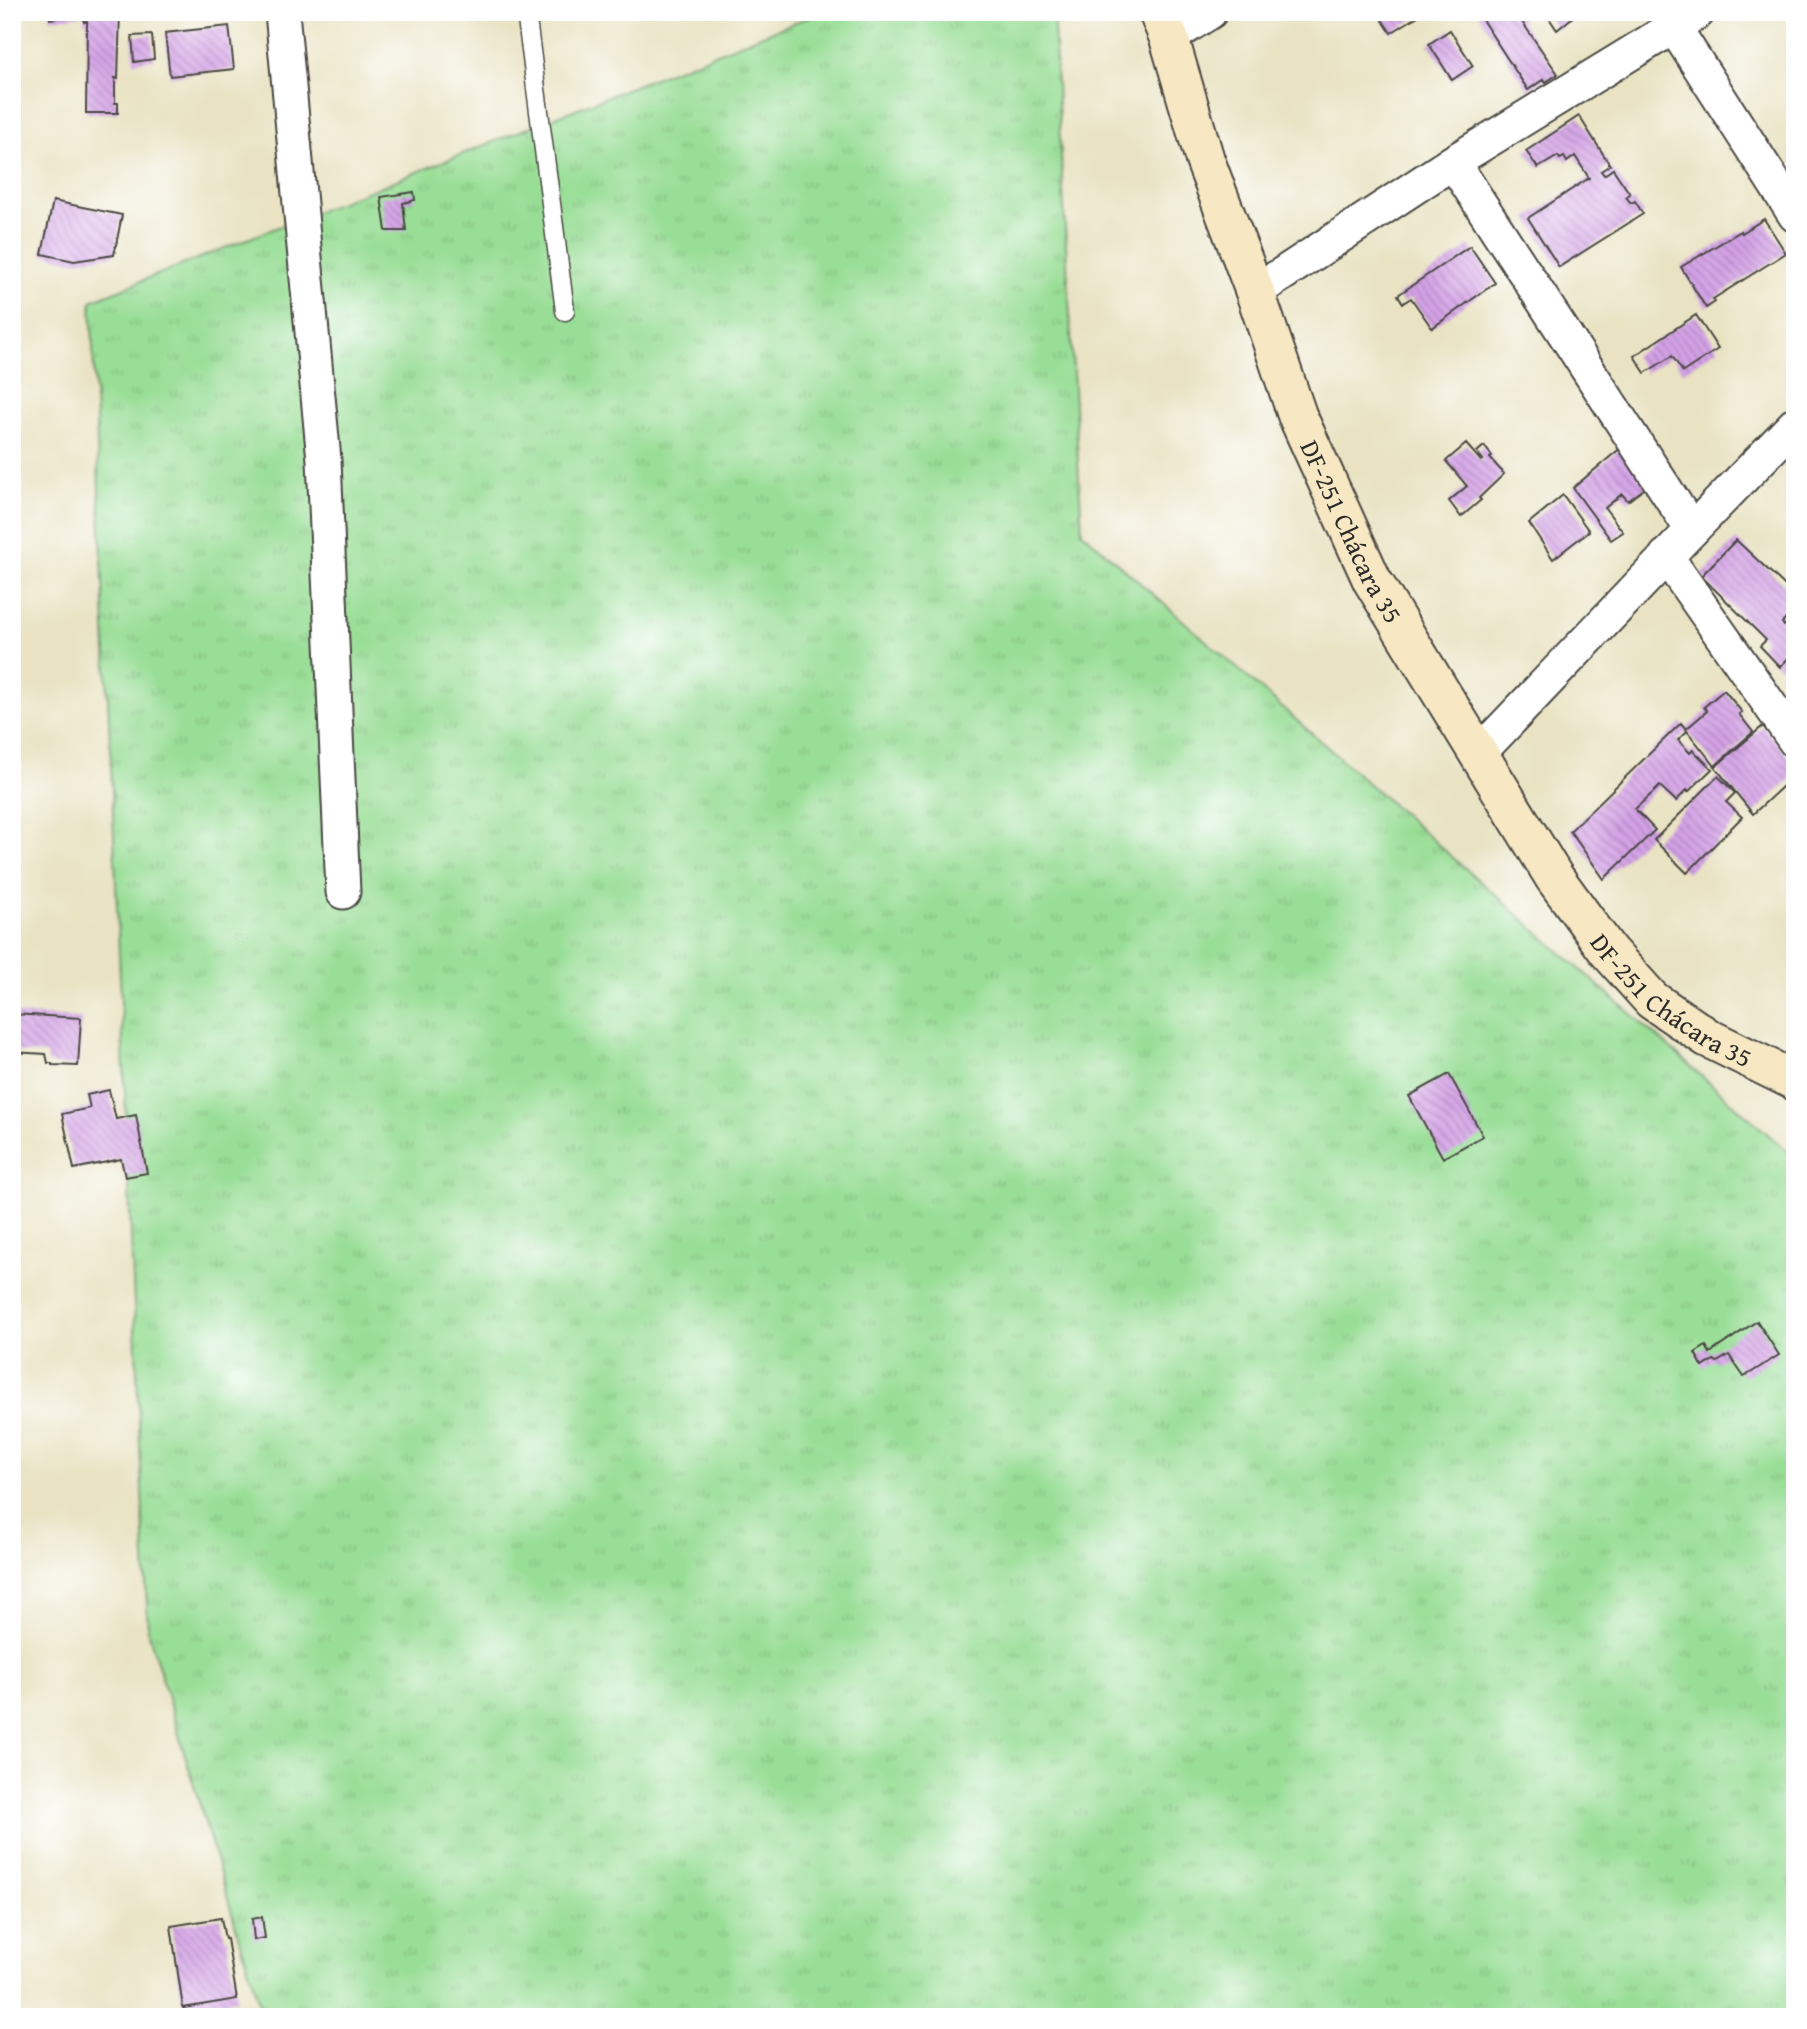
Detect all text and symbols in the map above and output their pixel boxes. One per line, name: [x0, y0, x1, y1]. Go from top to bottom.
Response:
street label: DF-251 Chácara 35: [1291, 433, 1413, 630]
street label: DF-251 Chácara 35: [1581, 925, 1759, 1076]

